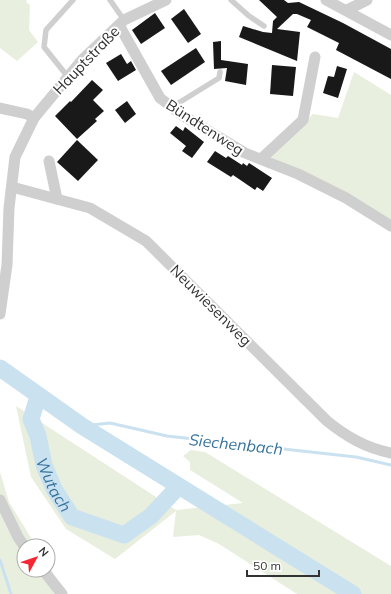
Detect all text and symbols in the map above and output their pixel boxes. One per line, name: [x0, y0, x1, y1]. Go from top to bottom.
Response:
street label: Hauptstraße: [49, 22, 123, 98]
street label: Bündtenweg: [163, 95, 247, 159]
street label: Neuwiesenweg: [166, 260, 256, 350]
water label: Siechenbach: [188, 429, 284, 459]
water label: Wutach: [32, 454, 76, 516]
north arrow: [16, 538, 56, 578]
text: N: [36, 544, 52, 559]
scale bar: [247, 552, 319, 578]
text: 50 m: [253, 558, 281, 573]

